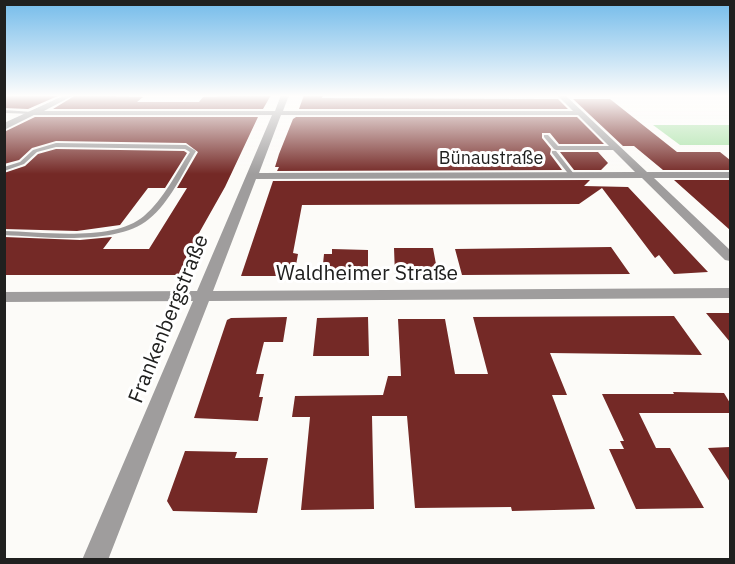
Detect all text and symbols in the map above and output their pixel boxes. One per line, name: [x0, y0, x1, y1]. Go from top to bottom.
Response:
street label: Bünaustraße: [439, 148, 543, 170]
street label: Frankenbergstraße: [124, 231, 214, 407]
street label: Waldheimer Straße: [276, 261, 458, 287]

